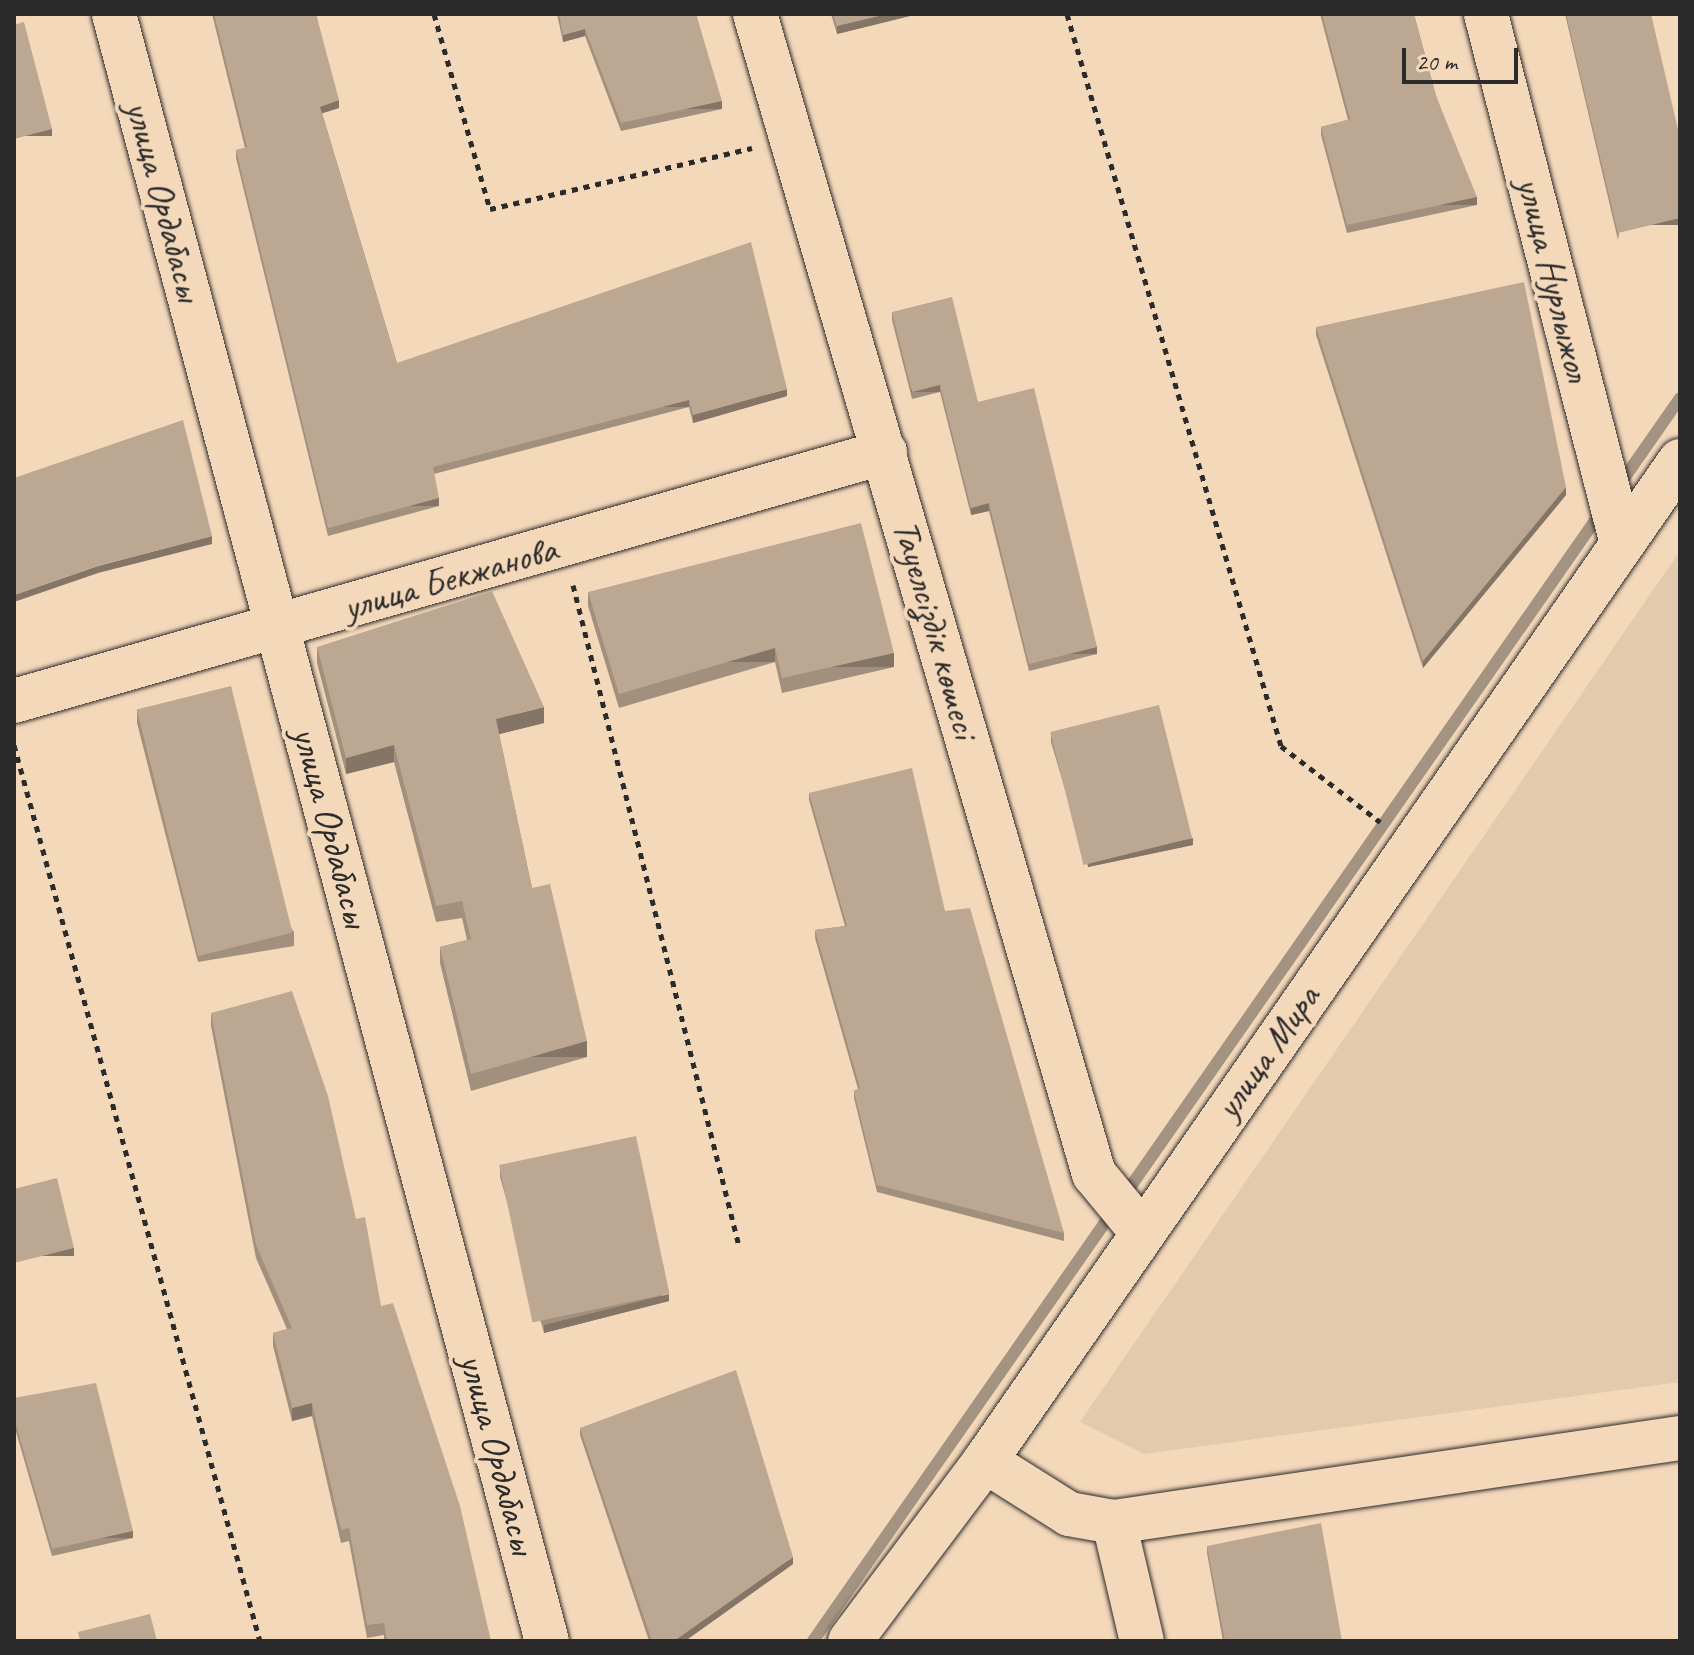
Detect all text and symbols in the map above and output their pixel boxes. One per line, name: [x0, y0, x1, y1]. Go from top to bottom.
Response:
scale bar: [1406, 32, 1522, 82]
text: 20 m: [1416, 47, 1457, 77]
street label: улица Ордабасы: [116, 96, 212, 306]
street label: улица Нурлыжол: [1507, 174, 1601, 384]
street label: Тауелсіздік көшесі: [883, 514, 989, 744]
street label: улица Бекжанова: [338, 526, 562, 630]
street label: улица Ордабасы: [283, 722, 379, 932]
street label: улица Мира: [1204, 976, 1330, 1128]
street label: улица Ордабасы: [450, 1349, 546, 1559]

